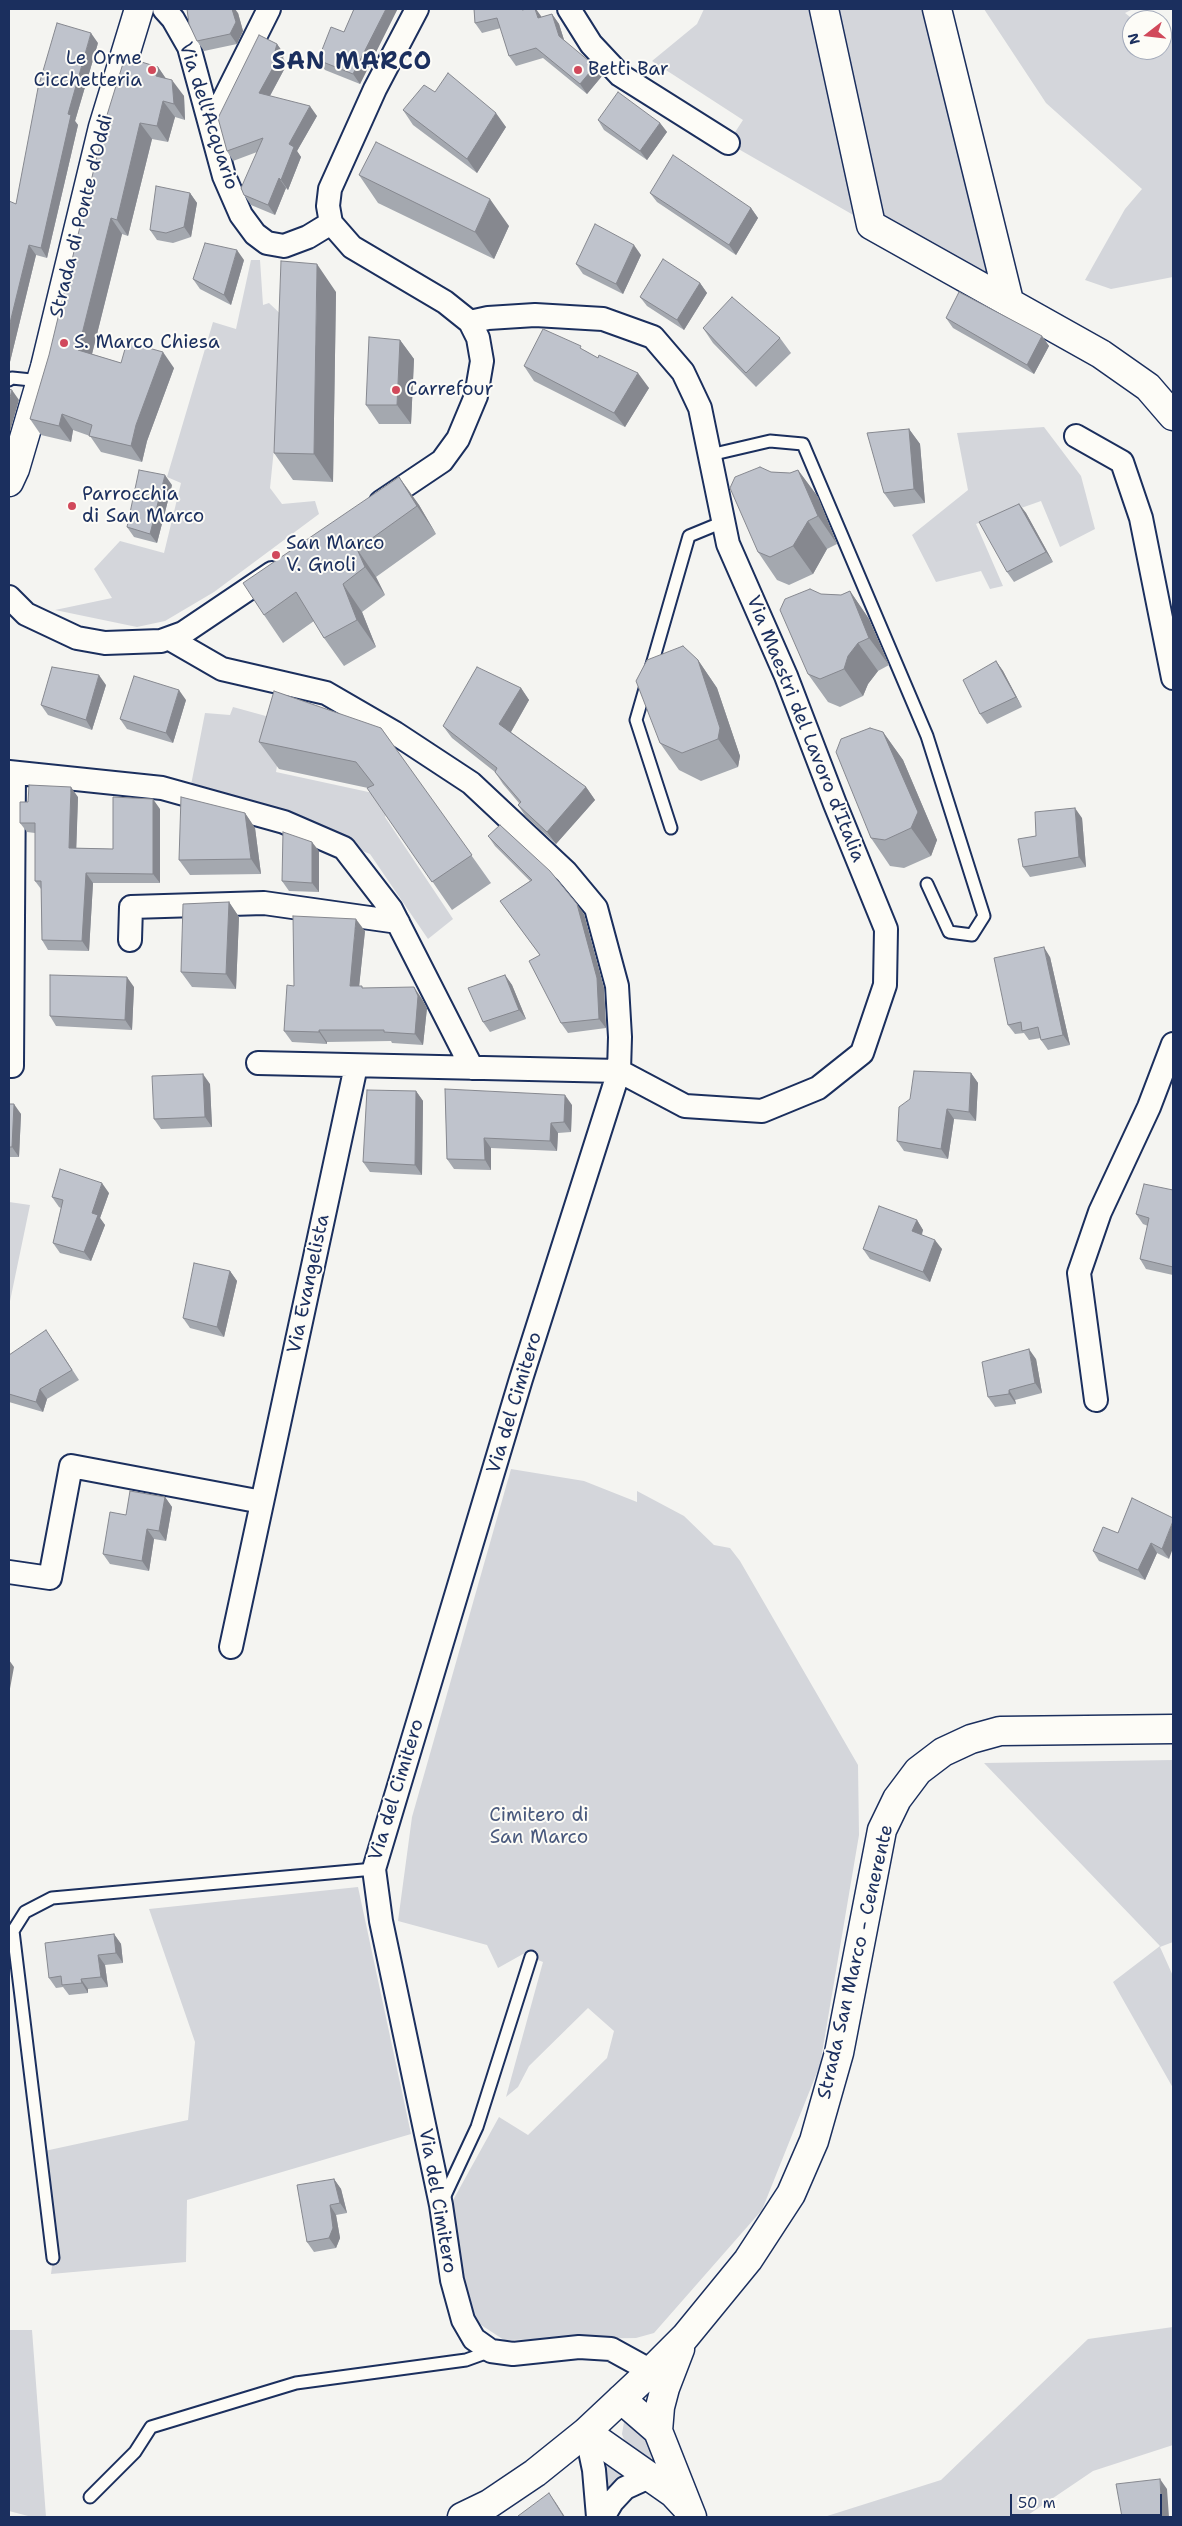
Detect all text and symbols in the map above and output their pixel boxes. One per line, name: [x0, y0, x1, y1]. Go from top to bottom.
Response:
north arrow: [1122, 10, 1172, 60]
text: N: [1123, 31, 1144, 47]
street label: Via dell'Acquario: [173, 39, 243, 193]
place label: Le Orme Cicchetteria: [34, 48, 142, 92]
district label: SAN MARCO: [271, 49, 433, 77]
place label: Betti Bar: [588, 59, 669, 81]
marker: Le Orme Cicchetteria: [146, 64, 158, 76]
marker: Betti Bar: [572, 64, 584, 76]
street label: Strada di Ponte d'Oddi: [46, 112, 118, 320]
place label: S. Marco Chiesa: [74, 332, 220, 354]
marker: S. Marco Chiesa: [58, 337, 70, 349]
place label: Carrefour: [406, 379, 493, 401]
marker: Carrefour: [390, 384, 402, 396]
place label: Parrocchia di San Marco: [82, 484, 204, 528]
marker: Parrocchia di San Marco: [66, 500, 78, 512]
place label: San Marco V. Gnoli: [286, 533, 385, 577]
marker: San Marco V. Gnoli: [270, 549, 282, 561]
street label: Via Maestri del Lavoro d'Italia: [741, 592, 869, 866]
street label: Via Evangelista: [283, 1212, 335, 1356]
street label: Via del Cimitero: [483, 1330, 547, 1476]
street label: Via del Cimitero: [365, 1717, 429, 1863]
park label: Cimitero di San Marco: [489, 1805, 589, 1849]
street label: Strada San Marco - Cenerente: [813, 1822, 899, 2102]
street label: Via del Cimitero: [413, 2127, 461, 2275]
scale bar: [1012, 2484, 1164, 2516]
text: 50 m: [1018, 2493, 1056, 2513]

